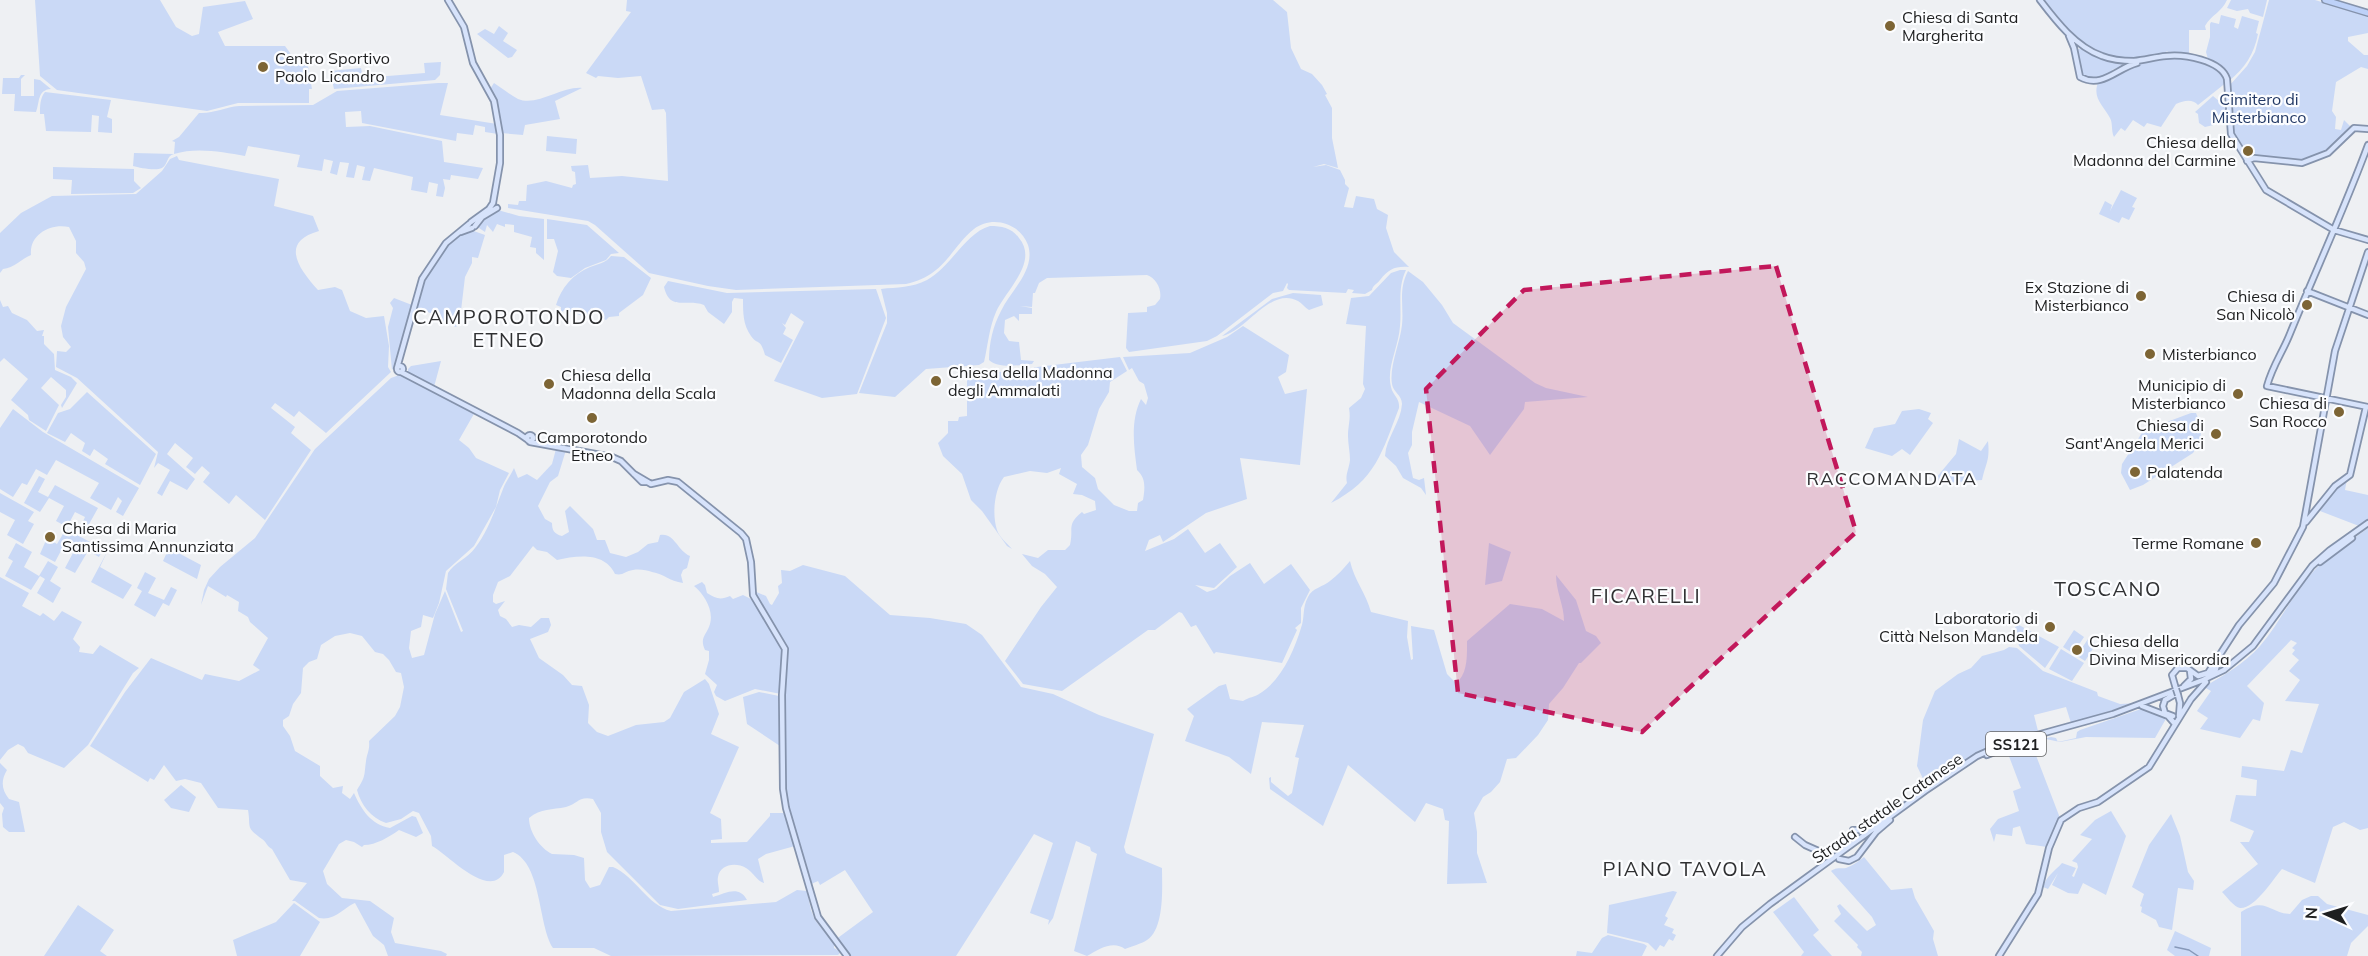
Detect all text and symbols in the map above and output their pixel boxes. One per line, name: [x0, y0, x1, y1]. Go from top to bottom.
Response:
place label: Chiesa di Santa Margherita: [1902, 7, 2018, 45]
marker: Chiesa di Santa Margherita: [1883, 19, 1897, 33]
place label: Centro Sportivo Paolo Licandro: [275, 48, 390, 86]
marker: Centro Sportivo Paolo Licandro: [256, 60, 270, 74]
park label: Cimitero di Misterbianco: [2212, 89, 2306, 127]
place label: Chiesa della Madonna del Carmine: [2073, 132, 2236, 170]
marker: Chiesa della Madonna del Carmine: [2241, 144, 2255, 158]
place label: Ex Stazione di Misterbianco: [2025, 277, 2129, 315]
place label: Chiesa di San Nicolò: [2216, 286, 2295, 324]
marker: Ex Stazione di Misterbianco: [2134, 289, 2148, 303]
marker: Chiesa di San Nicolò: [2300, 298, 2314, 312]
district label: CAMPOROTONDO ETNEO: [413, 304, 605, 352]
place label: Misterbianco: [2162, 344, 2257, 364]
marker: Misterbianco: [2143, 347, 2157, 361]
place label: Chiesa della Madonna degli Ammalati: [948, 362, 1113, 400]
place label: Chiesa della Madonna della Scala: [561, 365, 716, 403]
marker: Chiesa della Madonna degli Ammalati: [929, 374, 943, 388]
place label: Municipio di Misterbianco: [2131, 375, 2226, 413]
marker: Chiesa della Madonna della Scala: [542, 377, 556, 391]
marker: Municipio di Misterbianco: [2231, 387, 2245, 401]
place label: Chiesa di San Rocco: [2249, 393, 2327, 431]
marker: Chiesa di San Rocco: [2332, 405, 2346, 419]
marker: Camporotondo Etneo: [585, 411, 599, 425]
place label: Chiesa di Sant'Angela Merici: [2065, 415, 2204, 453]
place label: Camporotondo Etneo: [537, 427, 647, 465]
marker: Chiesa di Sant'Angela Merici: [2209, 427, 2223, 441]
place label: Palatenda: [2147, 462, 2223, 482]
marker: Palatenda: [2128, 465, 2142, 479]
district label: RACCOMANDATA: [1807, 467, 1977, 490]
place label: Chiesa di Maria Santissima Annunziata: [62, 518, 234, 556]
marker: Chiesa di Maria Santissima Annunziata: [43, 530, 57, 544]
place label: Terme Romane: [2132, 533, 2244, 553]
marker: Terme Romane: [2249, 536, 2263, 550]
district label: TOSCANO: [2054, 576, 2162, 601]
district label: FICARELLI: [1591, 583, 1701, 608]
place label: Laboratorio di Città Nelson Mandela: [1879, 608, 2038, 646]
marker: Laboratorio di Città Nelson Mandela: [2043, 620, 2057, 634]
place label: Chiesa della Divina Misericordia: [2089, 631, 2230, 669]
marker: Chiesa della Divina Misericordia: [2070, 643, 2084, 657]
road number: SS121: [1986, 732, 2046, 756]
street label: Strada statale Catanese: [1808, 748, 1966, 868]
district label: PIANO TAVOLA: [1603, 856, 1767, 881]
north arrow: [2296, 884, 2356, 944]
text: N: [2301, 906, 2321, 920]

